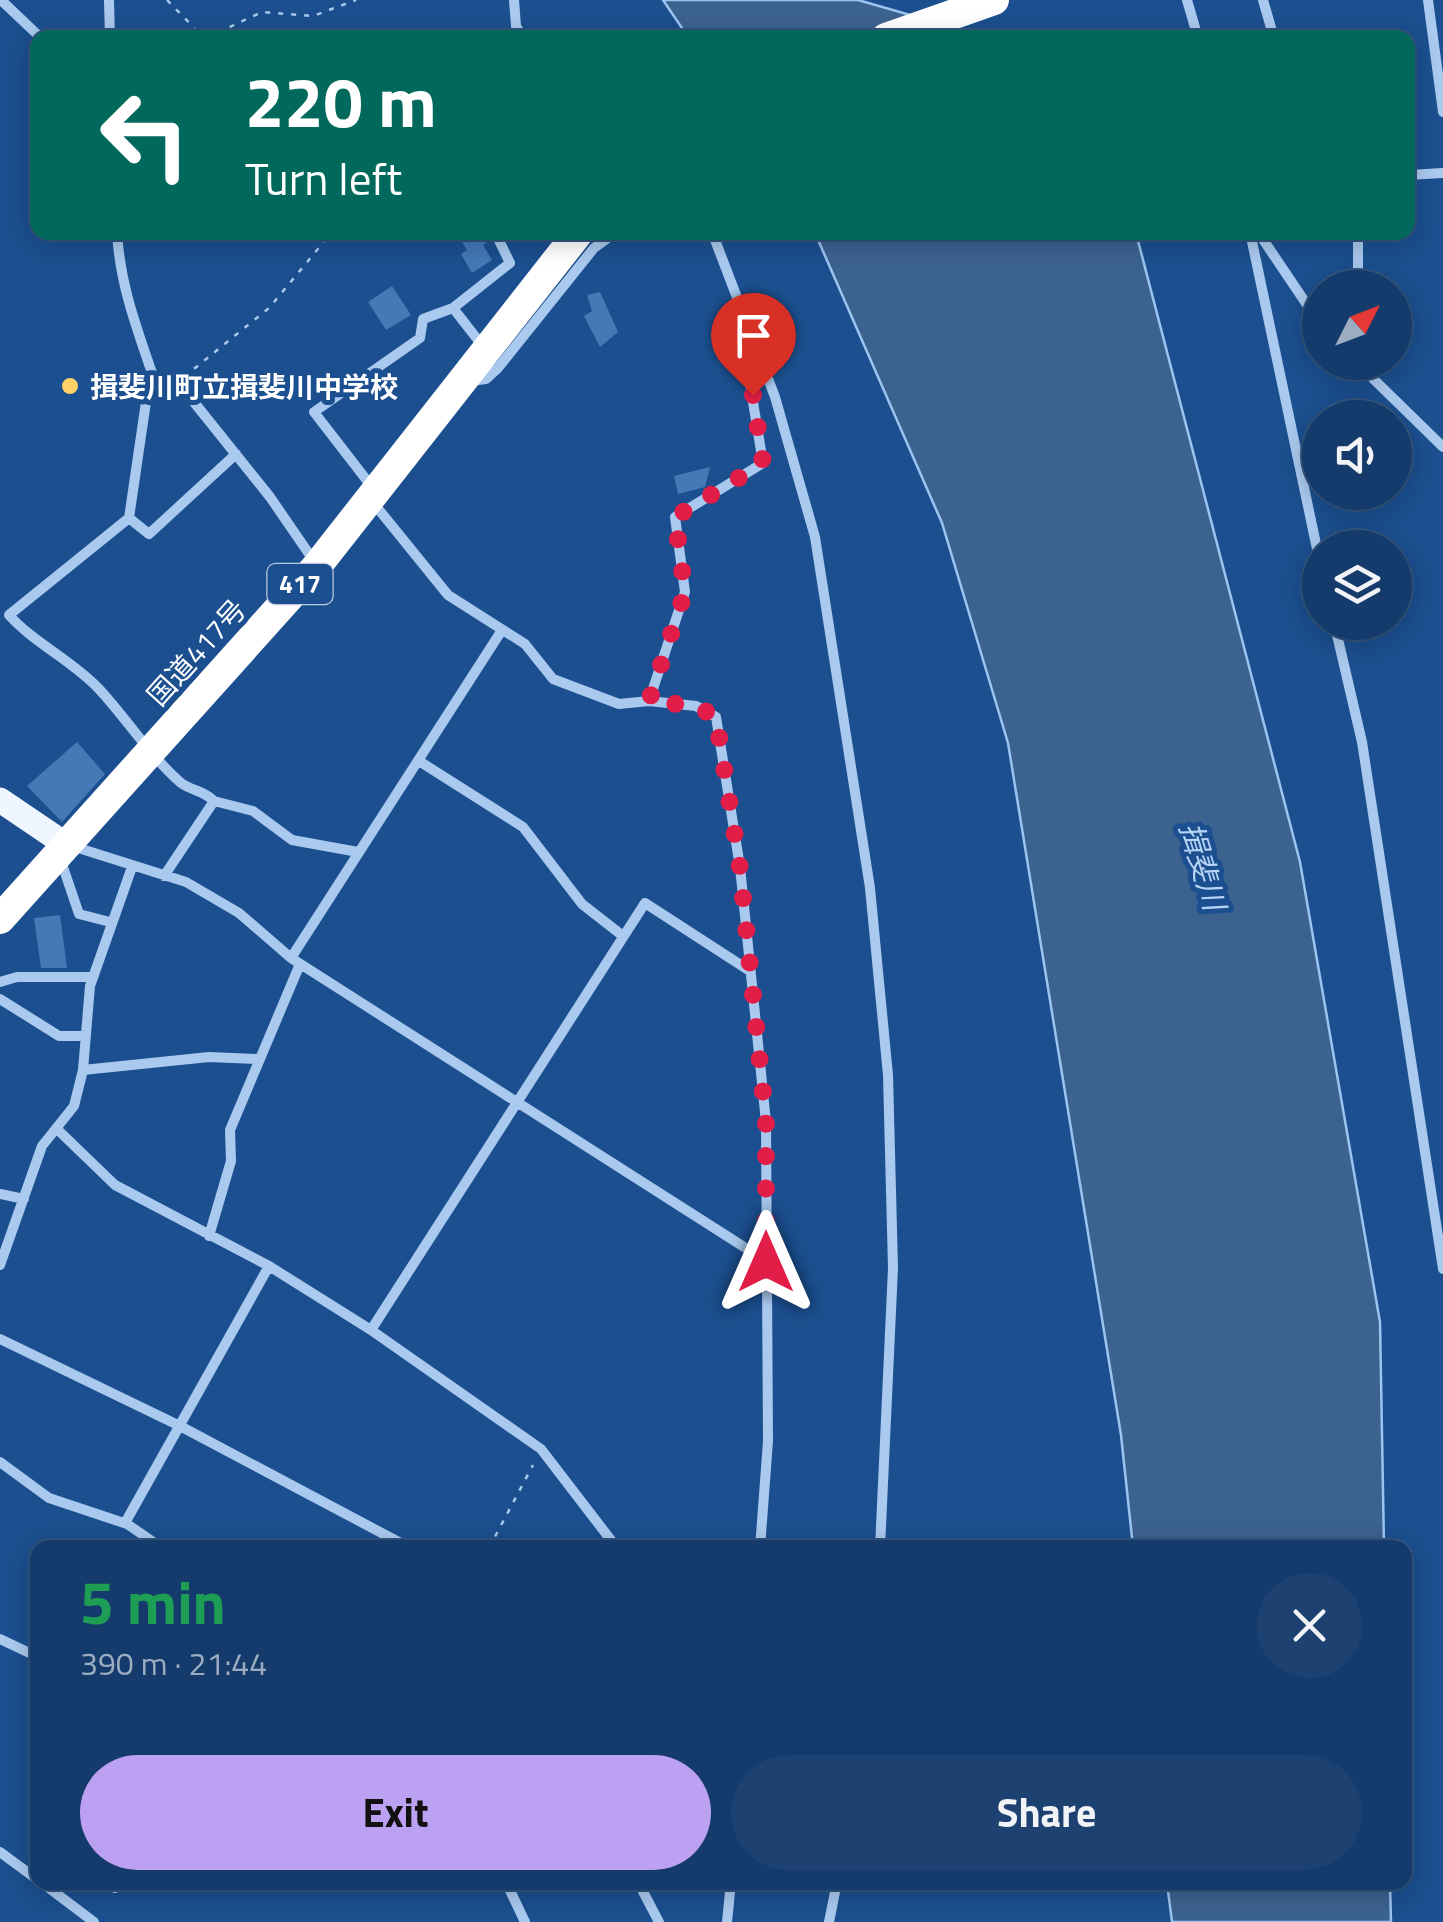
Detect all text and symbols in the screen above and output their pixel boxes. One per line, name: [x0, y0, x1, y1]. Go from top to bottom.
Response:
text: 220 m: [245, 48, 437, 154]
icon: left: [80, 70, 210, 200]
text: Turn left: [245, 144, 402, 212]
north arrow: [1302, 270, 1412, 380]
map controls: [1302, 270, 1412, 640]
pin: [711, 293, 796, 396]
icon: arrive: [726, 308, 781, 363]
place label: 揖斐川町立揖斐川中学校: [90, 365, 398, 408]
marker: 揖斐川町立揖斐川中学校: [59, 375, 81, 397]
button: sound: [1302, 400, 1412, 510]
button: layers: [1302, 530, 1412, 640]
road number: 417: [268, 564, 332, 604]
street label: 国道417号: [136, 589, 256, 715]
water label: 揖斐川: [1168, 816, 1239, 919]
position arrow: [714, 1210, 818, 1314]
text: 5 min: [80, 1556, 226, 1647]
button: close: [1257, 1573, 1362, 1678]
text: 390 m · 21:44: [80, 1639, 267, 1687]
button: Exit: [80, 1755, 711, 1870]
button: Share: [731, 1755, 1362, 1870]

